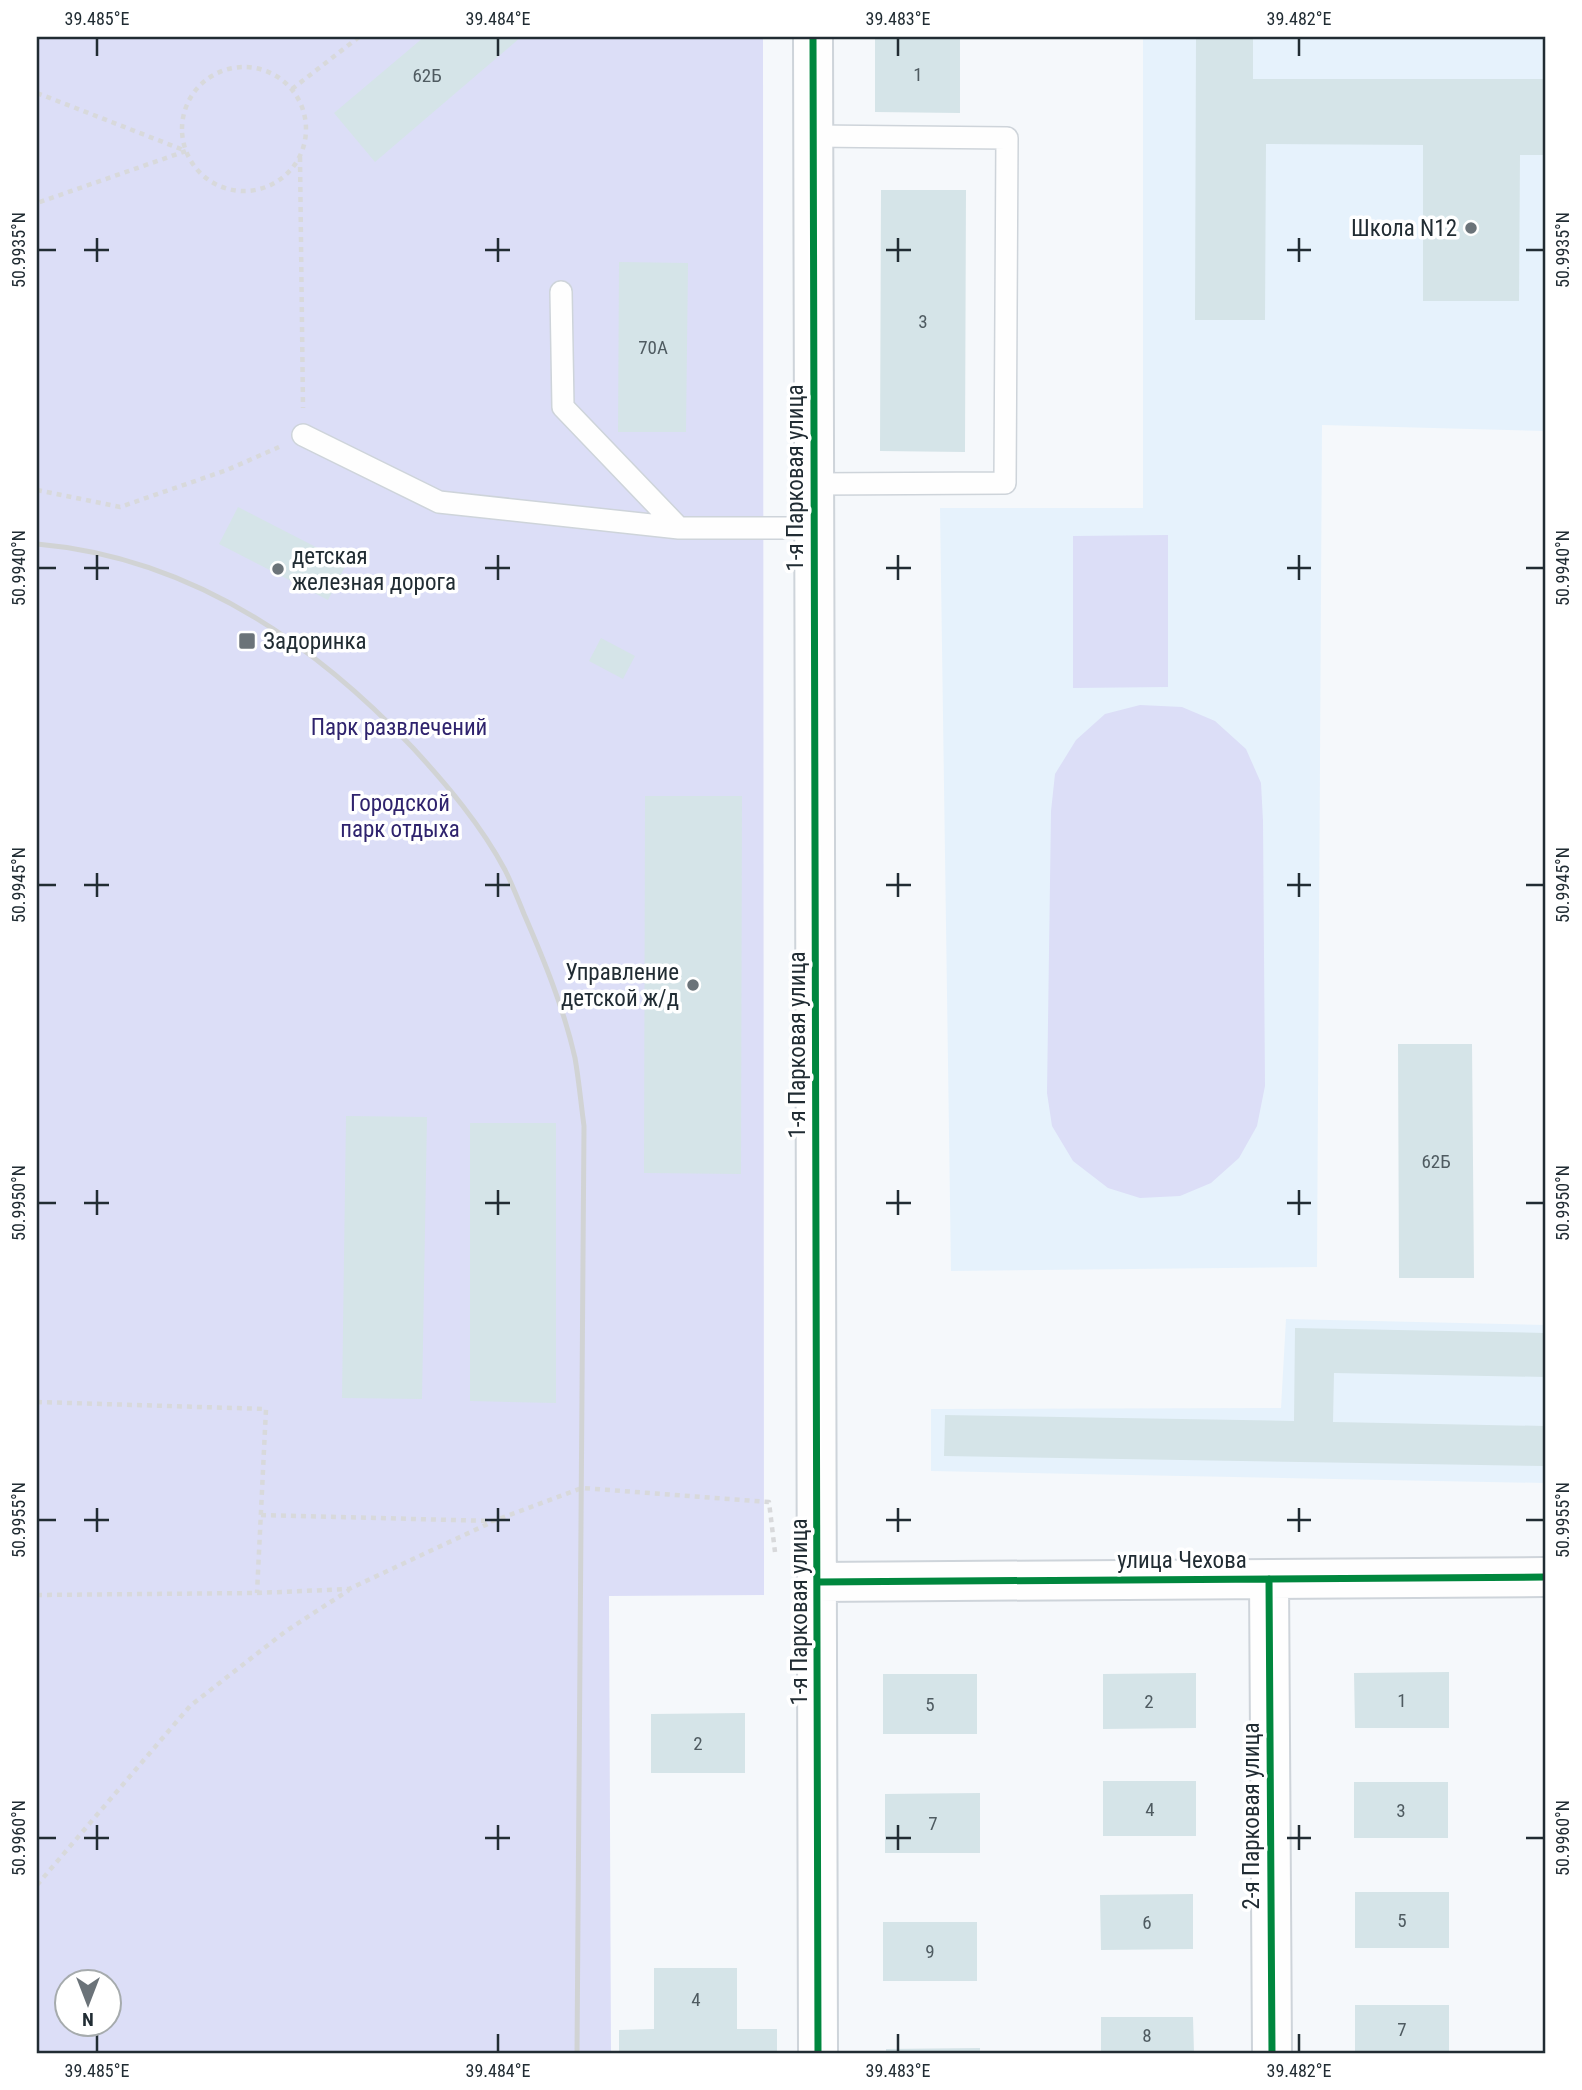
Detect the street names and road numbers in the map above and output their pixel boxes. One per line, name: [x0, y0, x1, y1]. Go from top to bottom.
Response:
street label: 1-я Парковая улица: [782, 384, 809, 572]
street label: 1-я Парковая улица: [784, 951, 811, 1139]
street label: 1-я Парковая улица: [786, 1518, 813, 1706]
street label: улица Чехова: [1117, 1547, 1247, 1574]
street label: 2-я Парковая улица: [1238, 1722, 1265, 1910]

